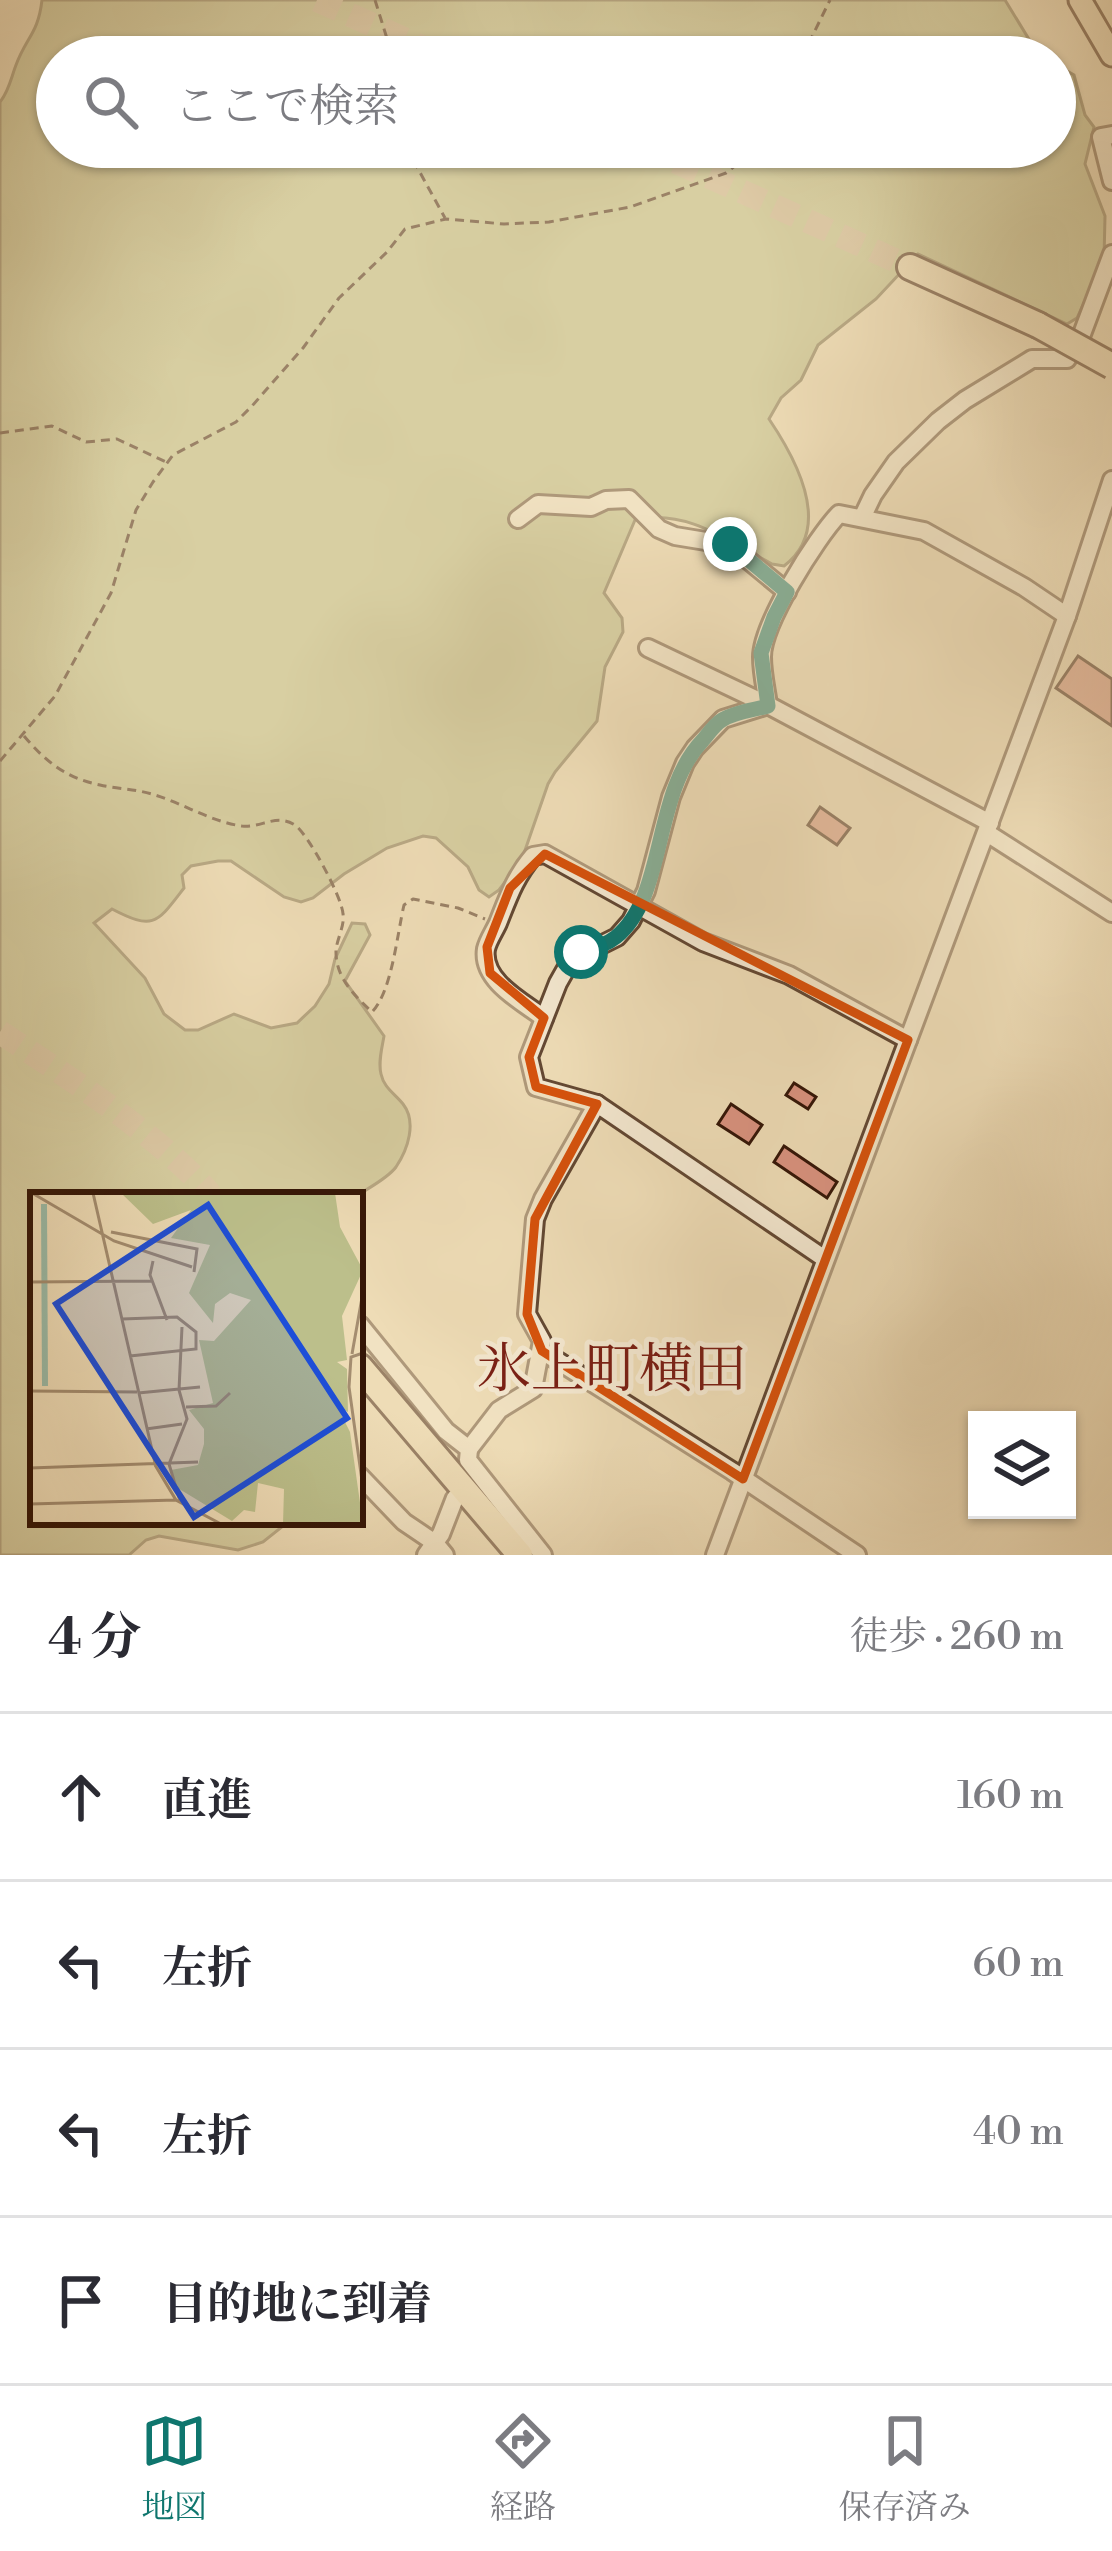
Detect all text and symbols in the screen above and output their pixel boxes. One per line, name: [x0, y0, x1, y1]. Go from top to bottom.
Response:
search box: [36, 36, 1076, 168]
icon: search: [78, 69, 144, 135]
text: ここで検索: [174, 79, 399, 136]
route end: [703, 517, 757, 571]
route start: [554, 925, 608, 979]
inset map: [30, 1192, 363, 1525]
district label: 氷上町横田: [477, 1337, 747, 1405]
map controls: [968, 1411, 1076, 1519]
button: layers: [968, 1411, 1076, 1519]
text: 4 分: [48, 1607, 141, 1671]
text: 徒歩 · 260 m: [850, 1613, 1064, 1662]
icon: ahead: [48, 1764, 114, 1830]
text: 160 m: [957, 1772, 1064, 1821]
text: 直進: [162, 1773, 252, 1830]
icon: left: [48, 1932, 114, 1998]
text: 60 m: [972, 1940, 1064, 1989]
text: 左折: [162, 1941, 252, 1998]
icon: left: [48, 2100, 114, 2166]
text: 40 m: [973, 2108, 1064, 2157]
text: 左折: [162, 2109, 252, 2166]
icon: arrive: [48, 2268, 114, 2334]
text: 目的地に到着: [162, 2277, 432, 2334]
tab: 地図: [141, 2408, 207, 2529]
tab: 経路: [490, 2408, 556, 2529]
tab: 保存済み: [839, 2408, 971, 2529]

